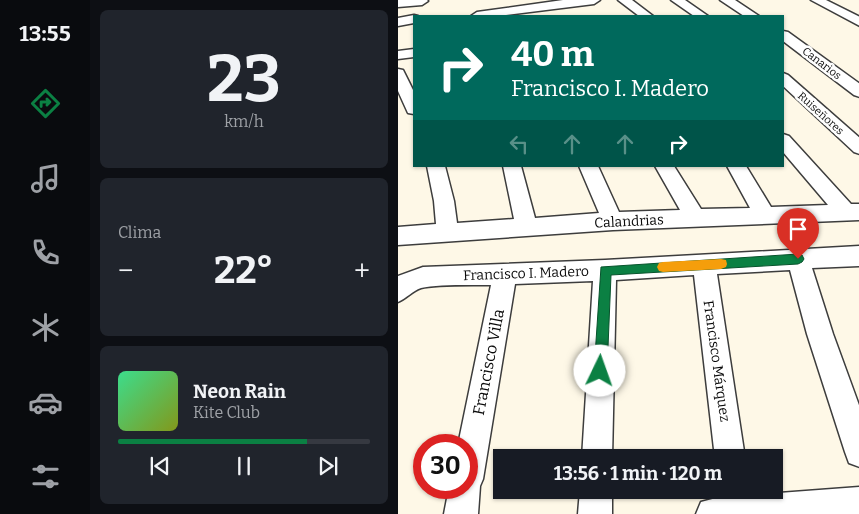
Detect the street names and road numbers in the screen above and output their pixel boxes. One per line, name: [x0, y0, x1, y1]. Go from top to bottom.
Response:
street label: Canarios: [800, 45, 844, 82]
street label: Ruiseñores: [795, 89, 846, 137]
street label: Calandrias: [594, 211, 664, 232]
street label: Francisco I. Madero: [463, 263, 589, 284]
street label: Francisco Márquez: [700, 299, 733, 423]
street label: Francisco Villa: [469, 307, 508, 417]

